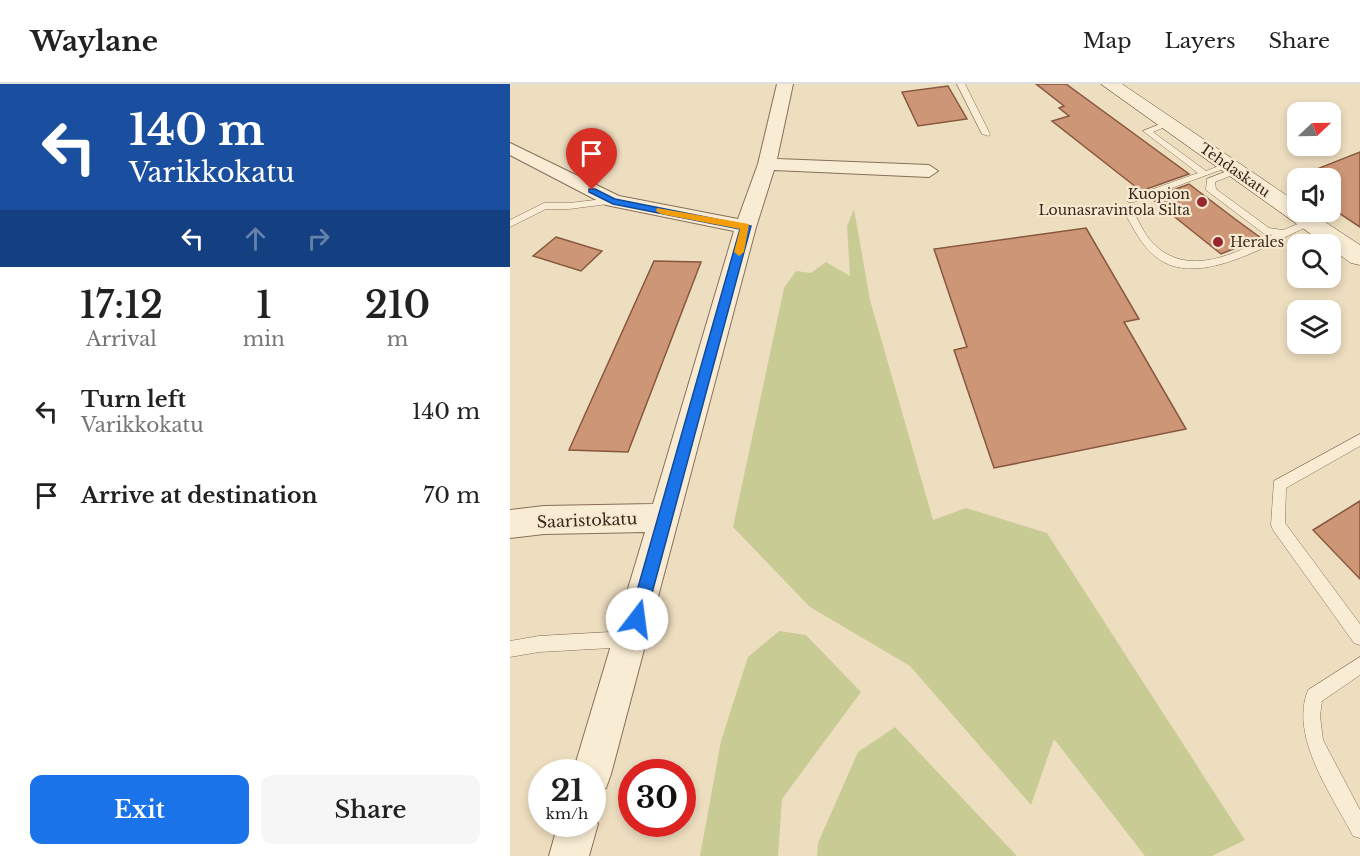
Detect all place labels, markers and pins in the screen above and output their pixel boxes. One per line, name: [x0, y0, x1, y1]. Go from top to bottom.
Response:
pin: [566, 128, 617, 190]
place label: Kuopion Lounasravintola Silta: [1038, 185, 1190, 219]
marker: Kuopion Lounasravintola Silta: [1195, 195, 1209, 209]
place label: Herales: [1230, 233, 1284, 251]
marker: Herales: [1211, 235, 1225, 249]

